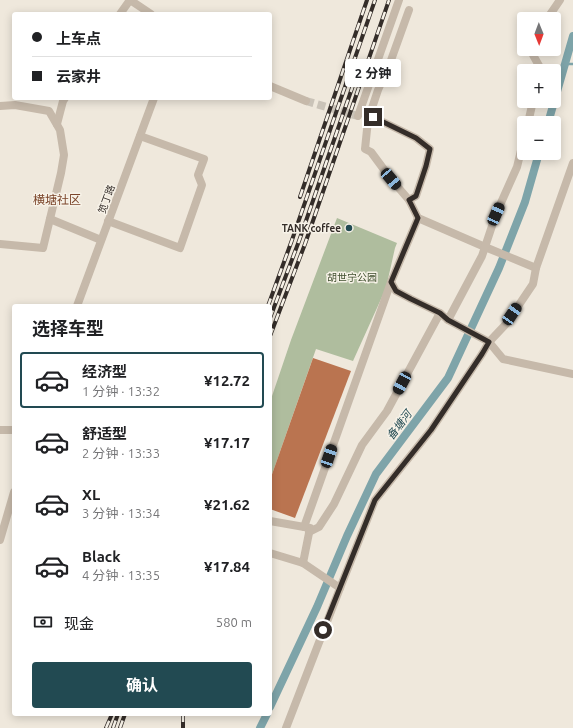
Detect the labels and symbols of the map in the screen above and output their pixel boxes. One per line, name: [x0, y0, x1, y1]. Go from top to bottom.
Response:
north arrow: [517, 12, 561, 56]
callout: 2 分钟: [345, 59, 401, 87]
route end: [364, 108, 382, 126]
car: [379, 166, 403, 192]
street label: 笕丁路: [96, 183, 117, 215]
district label: 横塘社区: [33, 193, 81, 206]
car: [486, 201, 506, 227]
place label: TANK coffee: [282, 222, 341, 234]
marker: TANK coffee: [344, 223, 354, 233]
park label: 胡世宁公园: [327, 272, 377, 283]
car: [500, 301, 524, 327]
car: [391, 370, 413, 396]
water label: 备塘河: [384, 407, 415, 442]
car: [319, 443, 339, 469]
route start: [314, 621, 332, 639]

